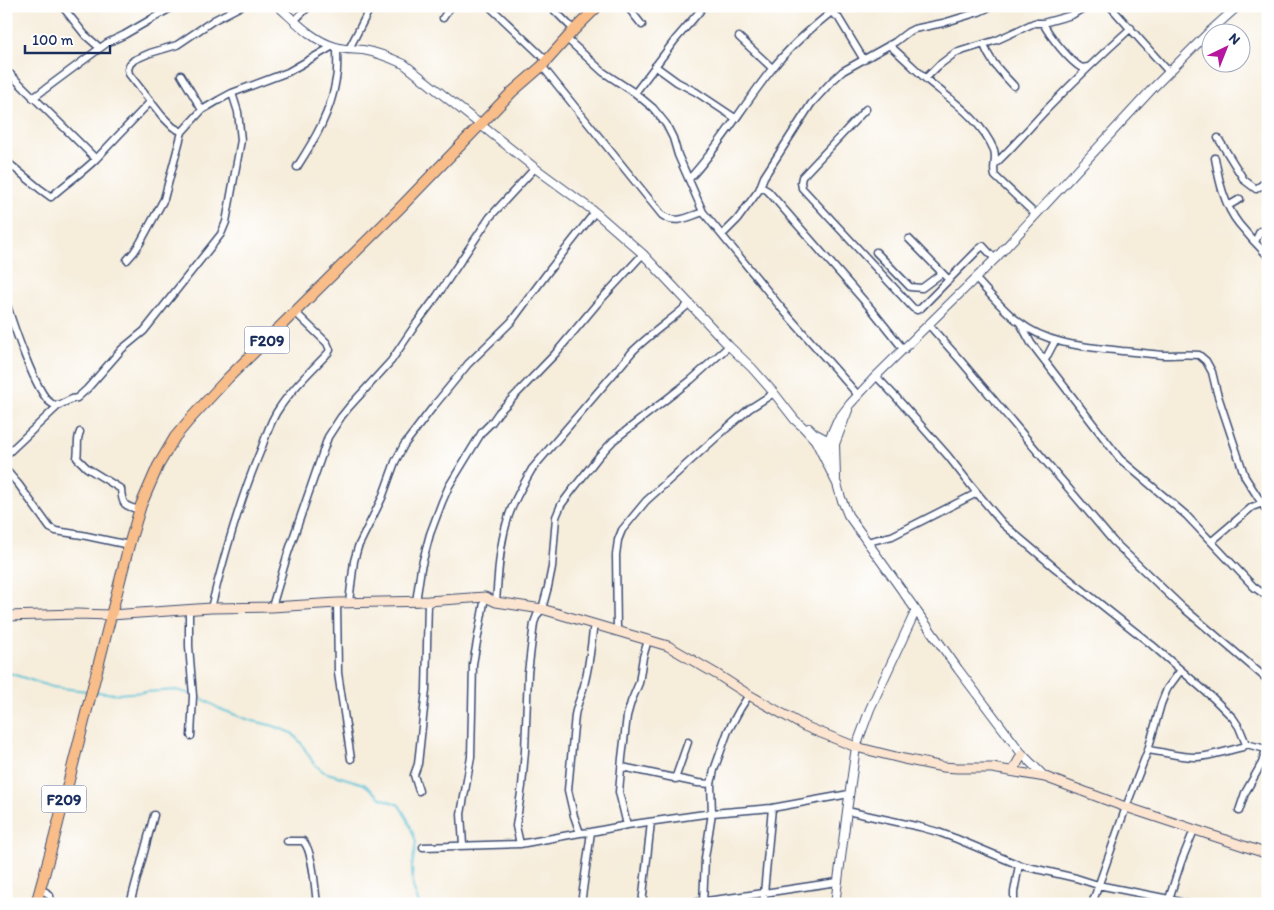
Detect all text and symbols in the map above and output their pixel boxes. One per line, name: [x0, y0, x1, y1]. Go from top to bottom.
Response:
scale bar: [25, 22, 110, 54]
north arrow: [1202, 22, 1252, 72]
text: N: [1225, 29, 1244, 48]
text: 100 m: [32, 31, 74, 49]
road number: F209: [244, 326, 290, 354]
road number: F209: [42, 786, 86, 812]

